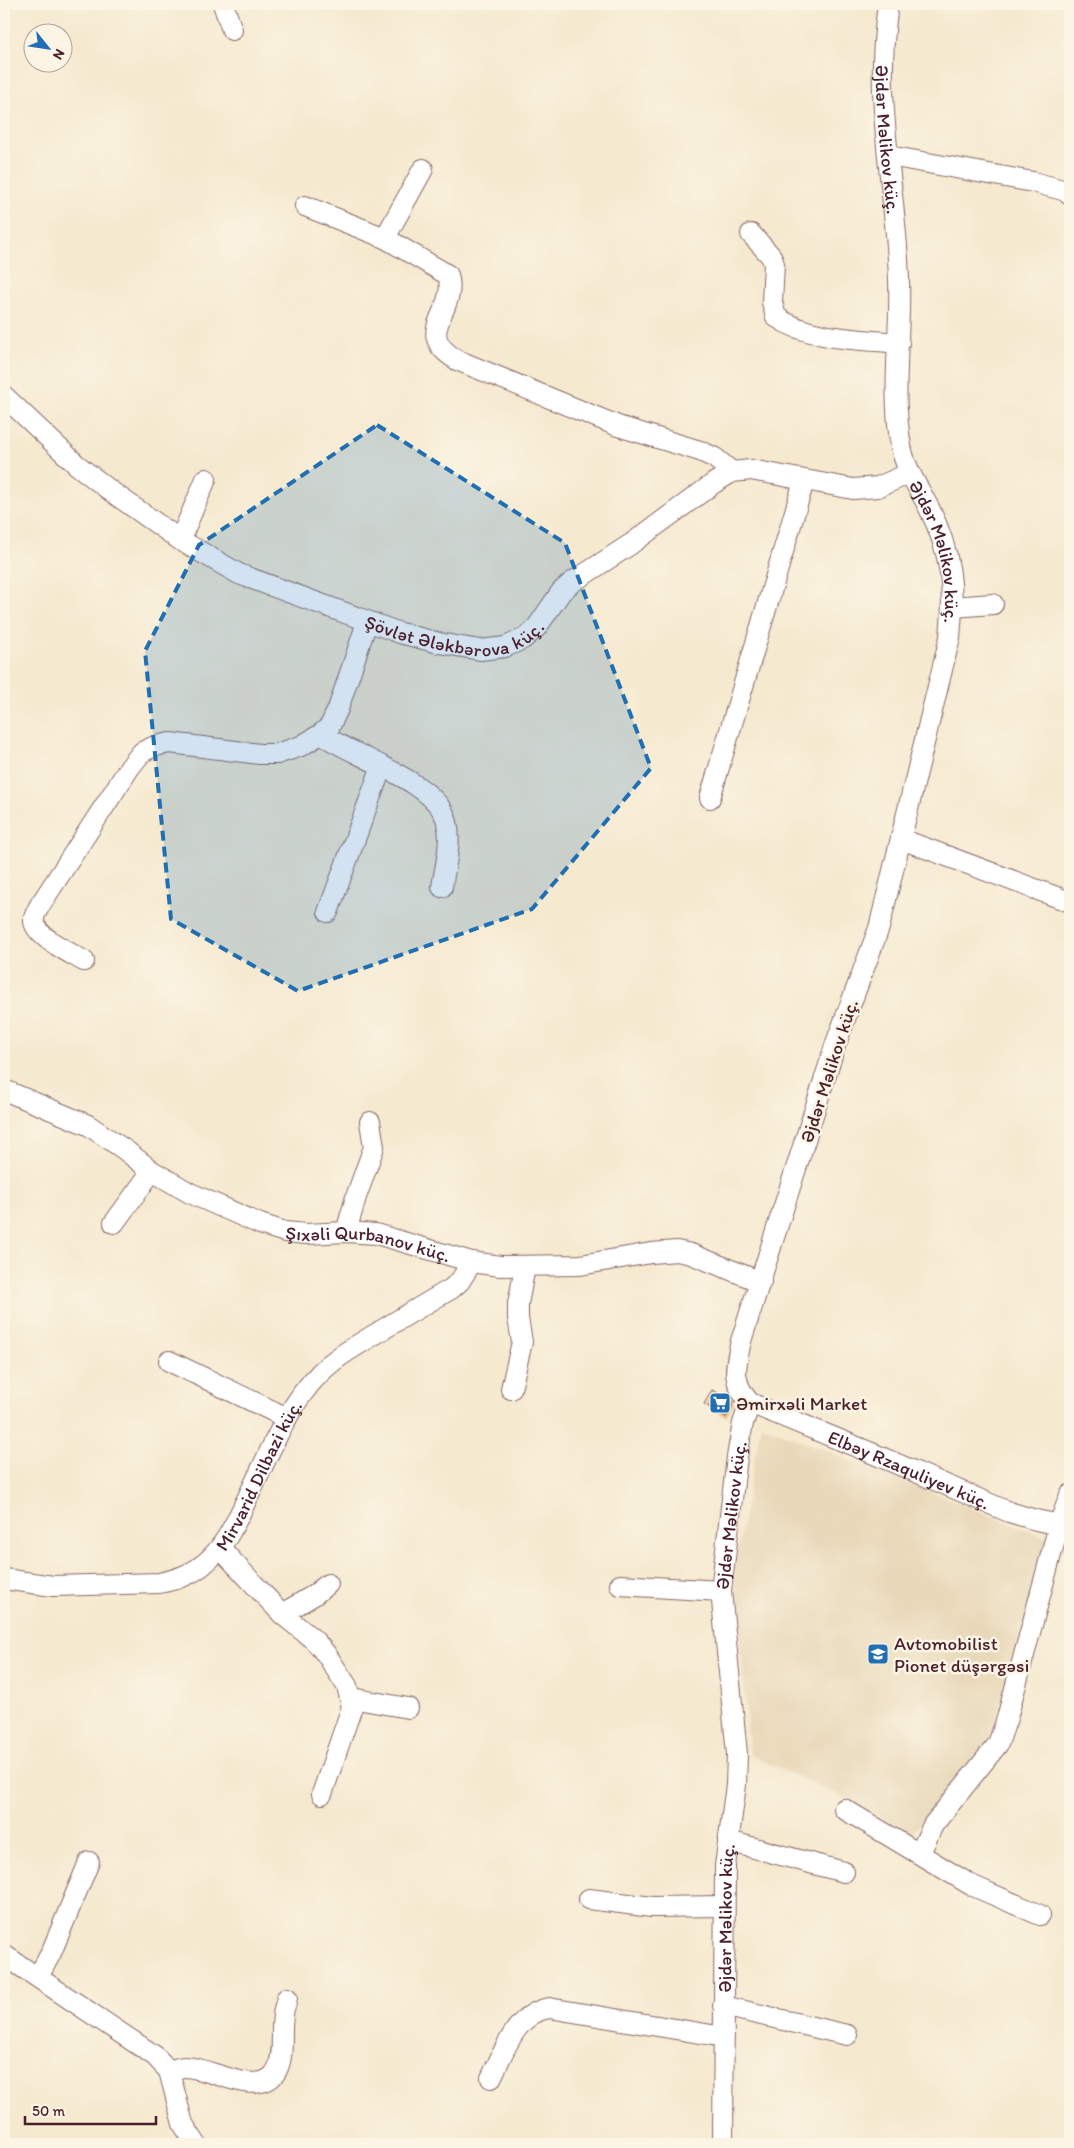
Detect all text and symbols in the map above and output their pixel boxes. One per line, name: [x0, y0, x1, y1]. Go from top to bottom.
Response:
north arrow: [22, 22, 72, 72]
text: N: [49, 46, 69, 63]
street label: Əjdər Məlikov küç.: [871, 65, 906, 215]
street label: Əjdər Məlikov küç.: [904, 476, 963, 624]
street label: Şövlət Ələkbərova küç.: [357, 604, 543, 630]
text: Şövlət Ələkbərova küç.: [362, 610, 549, 662]
street label: Əjdər Məlikov küç.: [795, 996, 863, 1146]
street label: Şıxəli Qurbanov küç.: [285, 1220, 453, 1267]
supermarket icon: Əmirxəli Market: [708, 1391, 732, 1415]
place label: Əmirxəli Market: [736, 1392, 867, 1415]
street label: Mirvarid Dilbazi küç.: [210, 1395, 307, 1555]
street label: Elbəy Rzaquliyev küç.: [825, 1425, 994, 1514]
street label: Əjdər Məlikov küç.: [710, 1439, 751, 1591]
place label: Avtomobilist Pionet düşərgəsi: [894, 1632, 1029, 1677]
school or university icon: Avtomobilist Pionet düşərgəsi: [866, 1642, 890, 1666]
street label: Əjdər Məlikov küç.: [713, 1842, 739, 1993]
scale bar: [25, 2093, 156, 2125]
text: 50 m: [32, 2102, 65, 2120]

